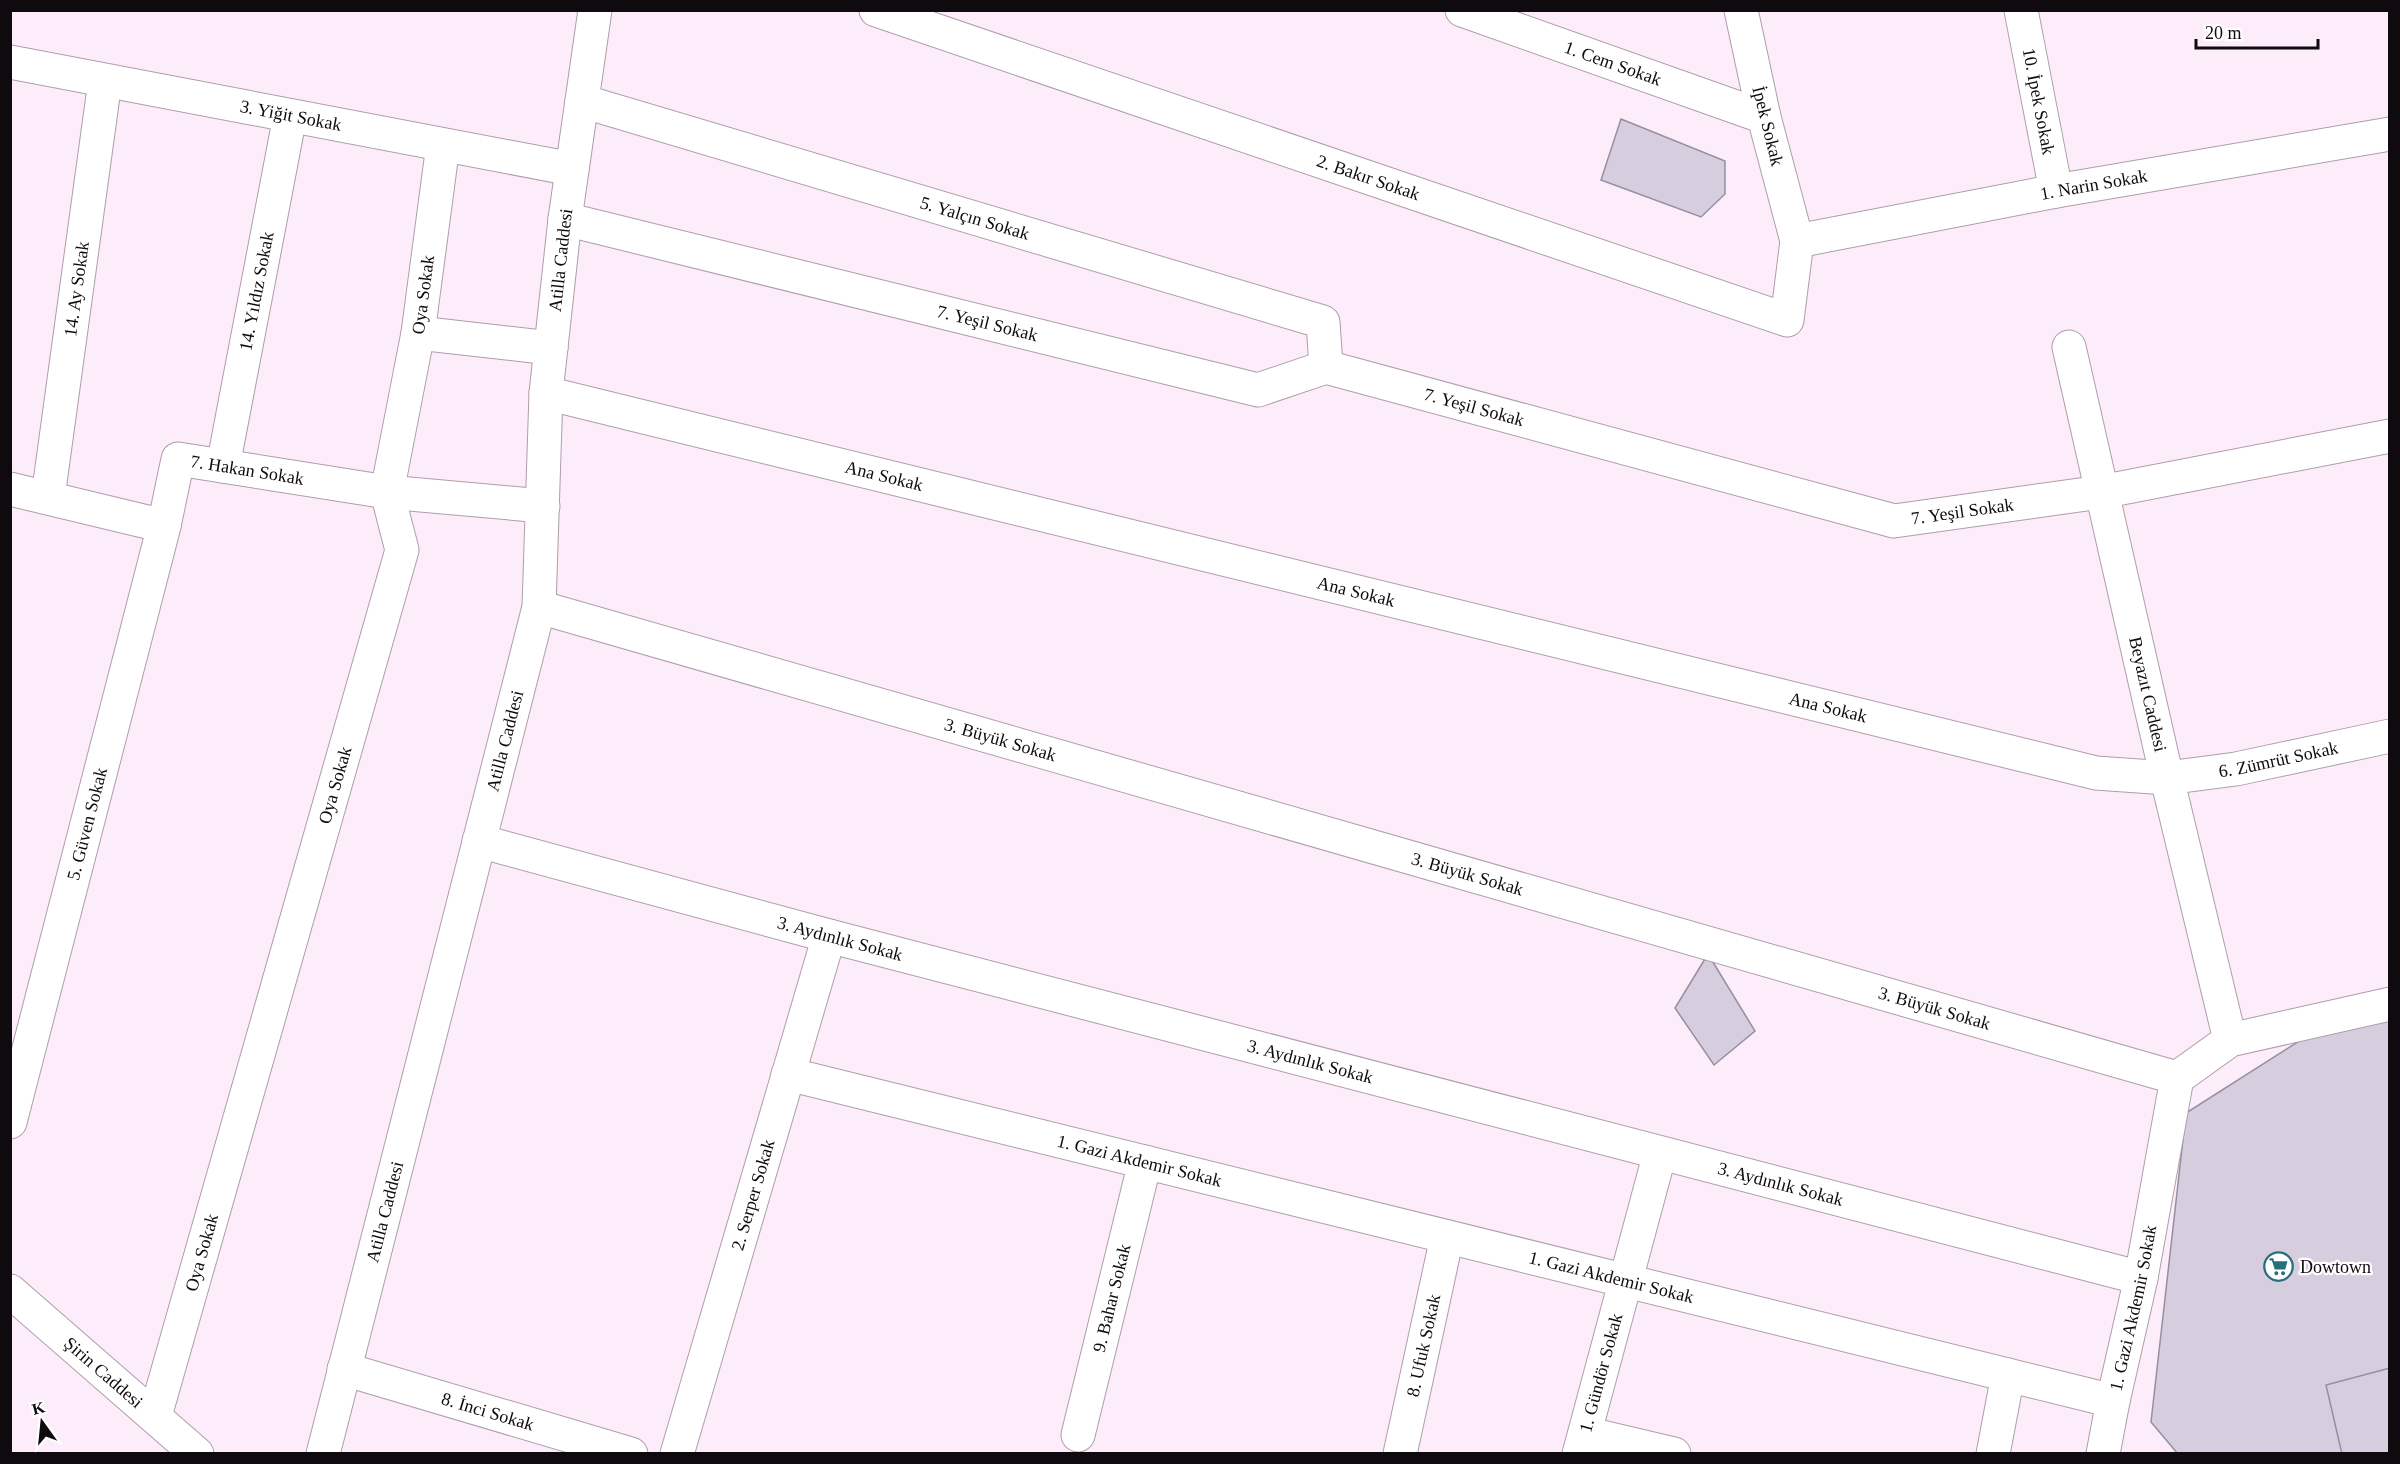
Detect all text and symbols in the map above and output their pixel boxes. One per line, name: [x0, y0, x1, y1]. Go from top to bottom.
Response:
scale bar: [2196, 12, 2318, 50]
text: 20 m: [2205, 23, 2242, 43]
street label: 1. Cem Sokak: [1562, 37, 1664, 90]
street label: 10. İpek Sokak: [2019, 46, 2059, 156]
street label: İpek Sokak: [1748, 84, 1788, 168]
street label: 3. Yiğit Sokak: [239, 96, 343, 135]
street label: 2. Bakır Sokak: [1314, 151, 1422, 204]
street label: 1. Narin Sokak: [2038, 166, 2149, 204]
street label: 5. Yalçın Sokak: [918, 192, 1032, 244]
street label: Atilla Caddesi: [545, 207, 576, 313]
street label: 14. Yıldız Sokak: [235, 230, 278, 352]
street label: 14. Ay Sokak: [60, 240, 93, 338]
street label: Oya Sokak: [408, 254, 438, 336]
street label: 7. Yeşil Sokak: [935, 301, 1040, 345]
street label: 7. Yeşil Sokak: [1422, 384, 1526, 430]
street label: 7. Hakan Sokak: [189, 451, 305, 489]
street label: Ana Sokak: [843, 457, 925, 495]
street label: 7. Yeşil Sokak: [1910, 494, 2015, 528]
street label: Ana Sokak: [1315, 572, 1397, 611]
street label: Beyazıt Caddesi: [2125, 635, 2171, 754]
street label: Atilla Caddesi: [482, 688, 527, 793]
street label: Ana Sokak: [1787, 688, 1869, 726]
street label: 3. Büyük Sokak: [942, 714, 1059, 765]
street label: 6. Zümrüt Sokak: [2217, 737, 2340, 781]
street label: Oya Sokak: [314, 744, 355, 826]
street label: 5. Güven Sokak: [63, 765, 111, 882]
street label: 3. Büyük Sokak: [1409, 848, 1526, 900]
street label: 3. Aydınlık Sokak: [775, 912, 905, 965]
street label: 3. Büyük Sokak: [1876, 983, 1993, 1034]
street label: 3. Aydınlık Sokak: [1245, 1036, 1375, 1087]
street label: 1. Gazi Akdemir Sokak: [1055, 1131, 1224, 1191]
street label: 2. Serper Sokak: [727, 1137, 779, 1253]
street label: 3. Aydınlık Sokak: [1716, 1158, 1845, 1210]
street label: Atilla Caddesi: [362, 1159, 407, 1264]
street label: Oya Sokak: [181, 1212, 222, 1293]
street label: 1. Gazi Akdemir Sokak: [2106, 1223, 2160, 1393]
street label: 9. Bahar Sokak: [1089, 1242, 1134, 1354]
street label: 1. Gazi Akdemir Sokak: [1527, 1247, 1696, 1307]
supermarket icon: Dowtown: [2263, 1251, 2295, 1283]
place label: Dowtown: [2300, 1257, 2371, 1277]
street label: 8. Ufuk Sokak: [1403, 1292, 1444, 1399]
street label: 1. Gündör Sokak: [1575, 1311, 1626, 1435]
street label: Şirin Caddesi: [60, 1333, 147, 1412]
street label: 8. İnci Sokak: [439, 1388, 536, 1435]
north arrow: [12, 1392, 72, 1452]
text: K: [30, 1398, 47, 1418]

